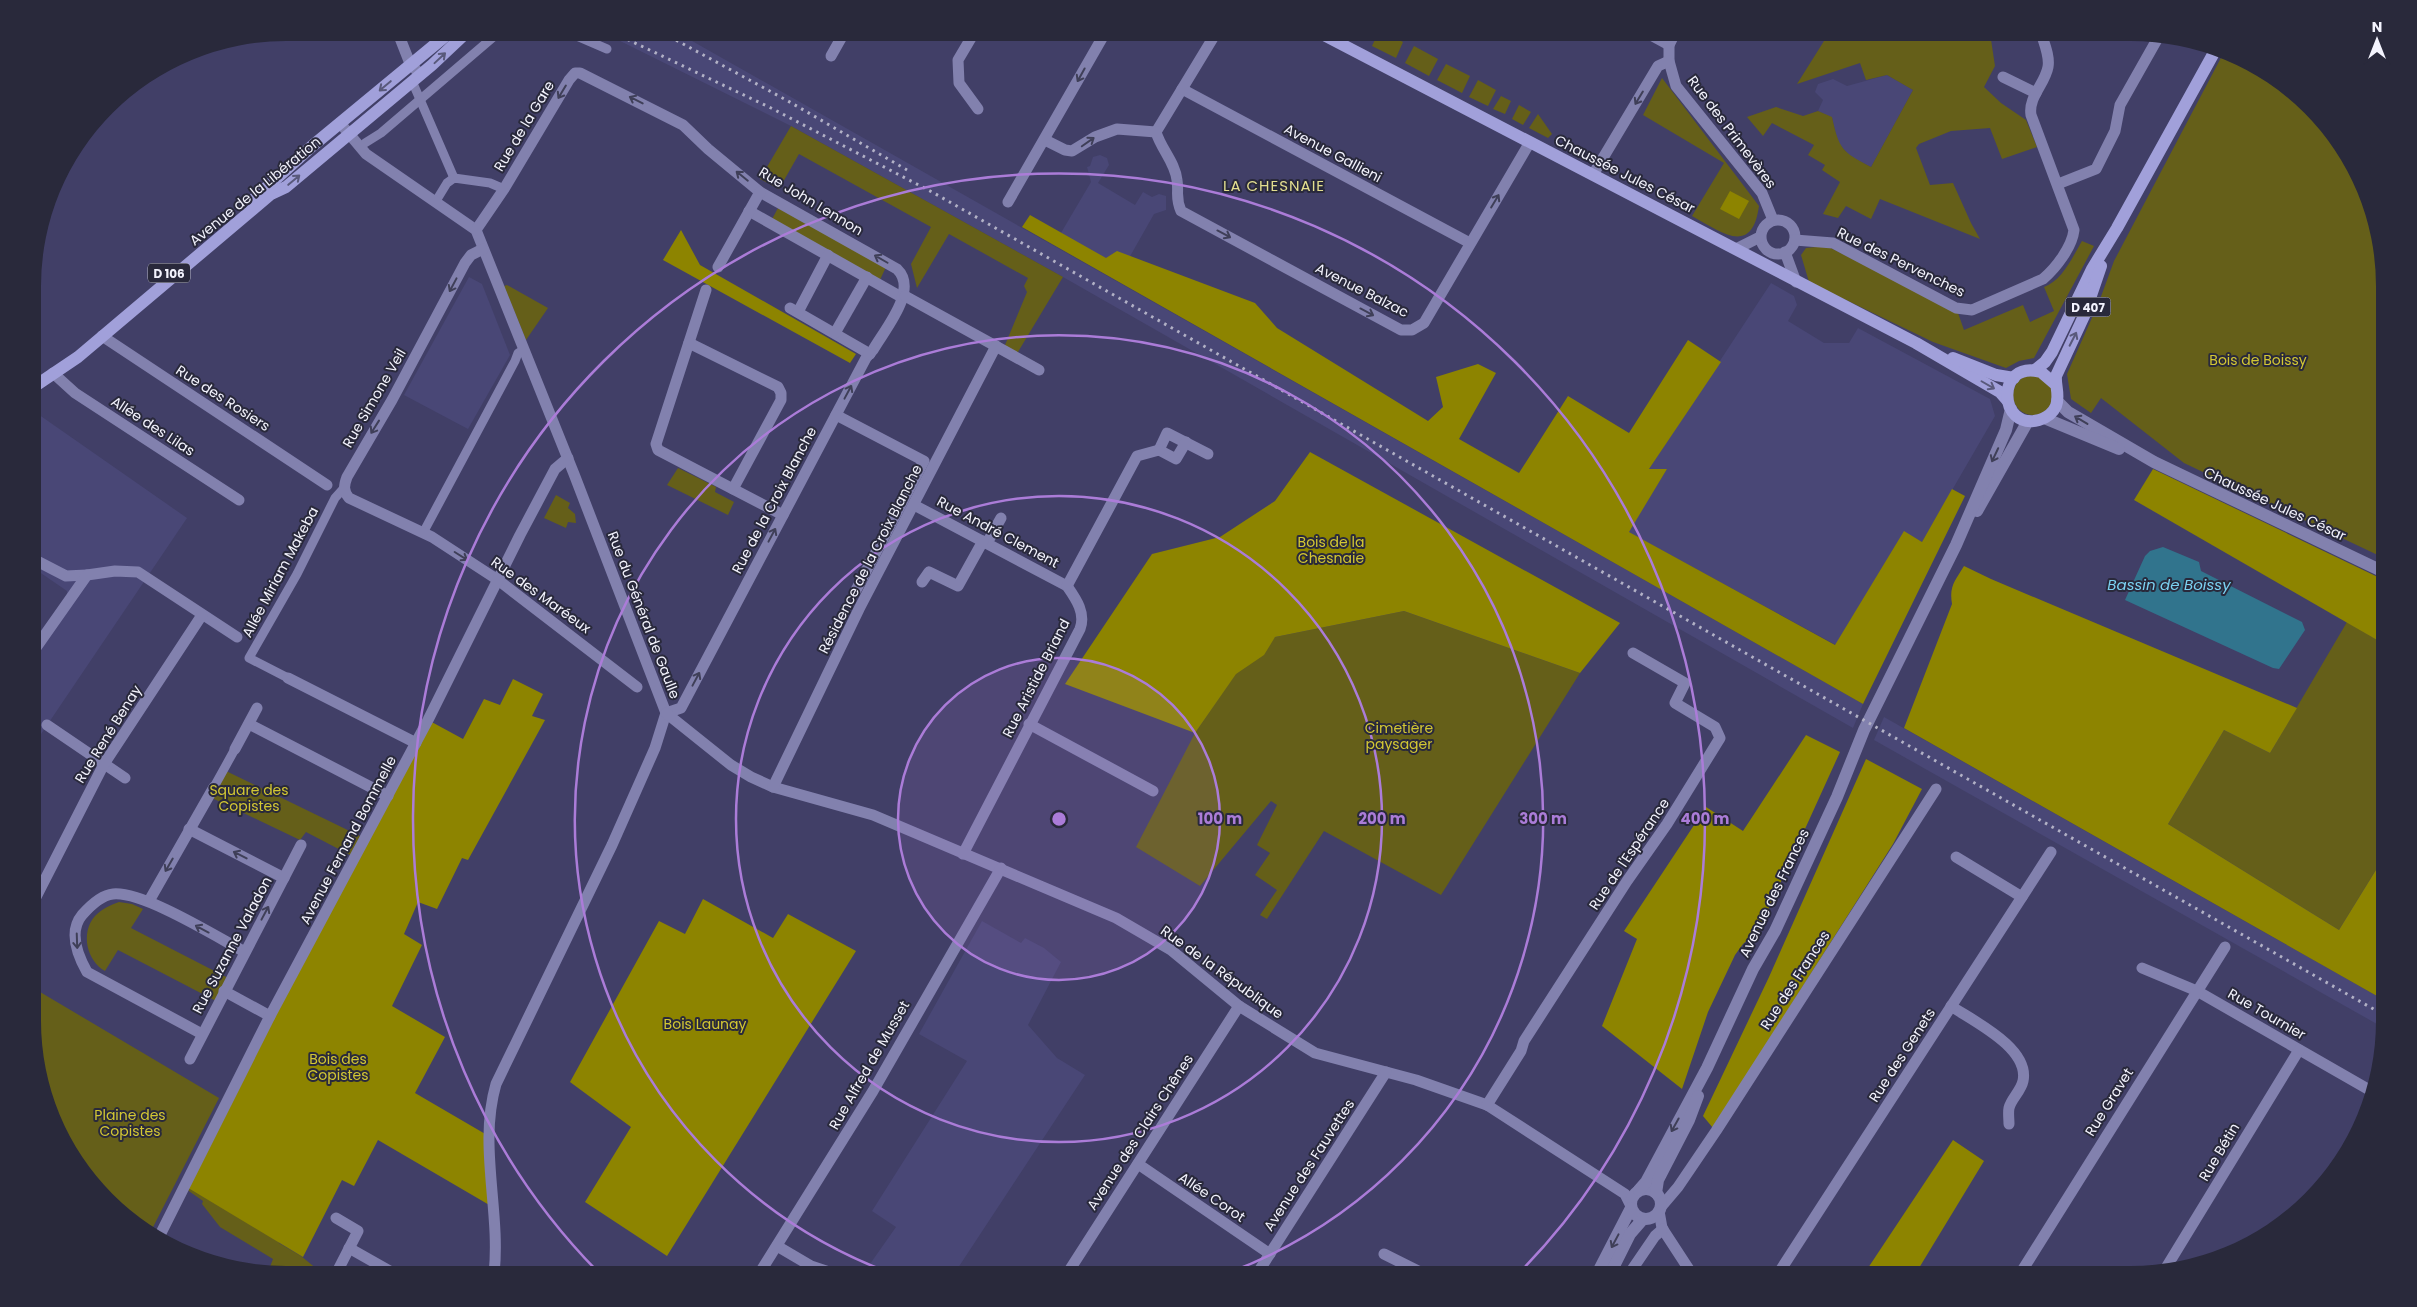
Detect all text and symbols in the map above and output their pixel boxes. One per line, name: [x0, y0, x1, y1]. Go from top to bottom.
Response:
north arrow: [2352, 15, 2402, 65]
text: N: [2372, 17, 2382, 37]
one-way arrow: [433, 52, 446, 64]
one-way arrow: [1076, 67, 1085, 82]
street label: Rue des Primevères: [1683, 71, 1781, 193]
street label: Rue de la Gare: [489, 77, 559, 175]
one-way arrow: [379, 81, 392, 92]
one-way arrow: [557, 84, 567, 98]
one-way arrow: [1634, 90, 1644, 104]
one-way arrow: [629, 95, 644, 104]
street label: Avenue Gallieni: [1281, 119, 1385, 187]
street label: Chaussée Jules César: [1551, 130, 1699, 218]
street label: Avenue de la Libération: [185, 132, 325, 250]
one-way arrow: [1081, 137, 1095, 147]
street label: Rue John Lennon: [755, 162, 867, 240]
one-way arrow: [735, 171, 748, 182]
one-way arrow: [287, 174, 300, 185]
district label: LA CHESNAIE: [1223, 175, 1325, 196]
one-way arrow: [1490, 195, 1500, 209]
street label: Rue des Pervenches: [1834, 222, 1968, 302]
one-way arrow: [1216, 229, 1231, 239]
one-way arrow: [874, 254, 889, 264]
street label: Avenue Balzac: [1312, 258, 1412, 322]
road number: D 106: [148, 264, 190, 282]
one-way arrow: [448, 278, 458, 292]
road number: D 407: [2066, 298, 2110, 316]
one-way arrow: [1359, 307, 1373, 317]
one-way arrow: [2069, 332, 2078, 347]
street label: Rue Simone Veil: [338, 345, 410, 451]
park label: Bois de Boissy: [2209, 350, 2307, 370]
street label: Rue des Rosiers: [172, 360, 274, 436]
one-way arrow: [1981, 380, 1995, 390]
one-way arrow: [844, 385, 854, 399]
street label: Allée des Lilas: [107, 391, 199, 461]
one-way arrow: [2075, 414, 2089, 424]
one-way arrow: [370, 420, 380, 434]
street label: Rue de la Croix Blanche: [727, 423, 821, 577]
one-way arrow: [1989, 447, 1999, 462]
street label: Résidence de la Croix Blanche: [813, 461, 927, 657]
street label: Chaussée Jules César: [2201, 462, 2349, 546]
street label: Rue André Clement: [933, 491, 1063, 573]
street label: Allée Miriam Makeba: [237, 503, 323, 641]
street label: Rue du Général de Gaulle: [603, 528, 685, 702]
one-way arrow: [768, 528, 777, 543]
park label: Bois de la Chesnaie: [1298, 532, 1364, 568]
one-way arrow: [453, 551, 467, 561]
street label: Rue des Maréeux: [487, 552, 595, 638]
water label: Bassin de Boissy: [2107, 574, 2231, 595]
street label: Rue Aristide Briand: [997, 615, 1075, 741]
one-way arrow: [692, 672, 701, 687]
street label: Rue René Benay: [70, 681, 146, 787]
park label: Cimetière paysager: [1365, 718, 1434, 754]
street label: Avenue Fernand Bommelle: [295, 752, 401, 928]
park label: Square des Copistes: [209, 780, 289, 816]
street label: Rue de l'Espérance: [1584, 794, 1674, 914]
text: 100 m: [1198, 808, 1242, 829]
text: 200 m: [1358, 808, 1406, 829]
text: 300 m: [1519, 808, 1567, 829]
text: 400 m: [1681, 808, 1730, 829]
centre of rings: [1050, 810, 1068, 828]
street label: Avenue des Frances: [1734, 825, 1814, 961]
one-way arrow: [233, 850, 248, 859]
one-way arrow: [164, 857, 173, 872]
street label: Rue Suzanne Valadon: [187, 873, 277, 1017]
one-way arrow: [261, 906, 270, 921]
street label: Rue de la République: [1156, 921, 1288, 1024]
one-way arrow: [194, 924, 209, 934]
street label: Rue des Frances: [1755, 927, 1835, 1033]
one-way arrow: [72, 932, 81, 948]
street label: Rue Tournier: [2224, 984, 2310, 1044]
street label: Rue Alfred de Musset: [824, 997, 914, 1133]
street label: Rue des Genets: [1864, 1004, 1940, 1106]
park label: Bois Launay: [664, 1014, 747, 1034]
park label: Bois des Copistes: [307, 1049, 369, 1085]
street label: Avenue des Clairs Chênes: [1082, 1050, 1198, 1214]
street label: Rue Gravet: [2080, 1064, 2138, 1140]
street label: Avenue des Fauvettes: [1259, 1095, 1359, 1235]
park label: Plaine des Copistes: [94, 1105, 166, 1141]
one-way arrow: [1669, 1118, 1679, 1132]
street label: Rue Bétin: [2194, 1119, 2244, 1185]
street label: Allée Corot: [1175, 1167, 1249, 1227]
one-way arrow: [1610, 1234, 1620, 1249]

